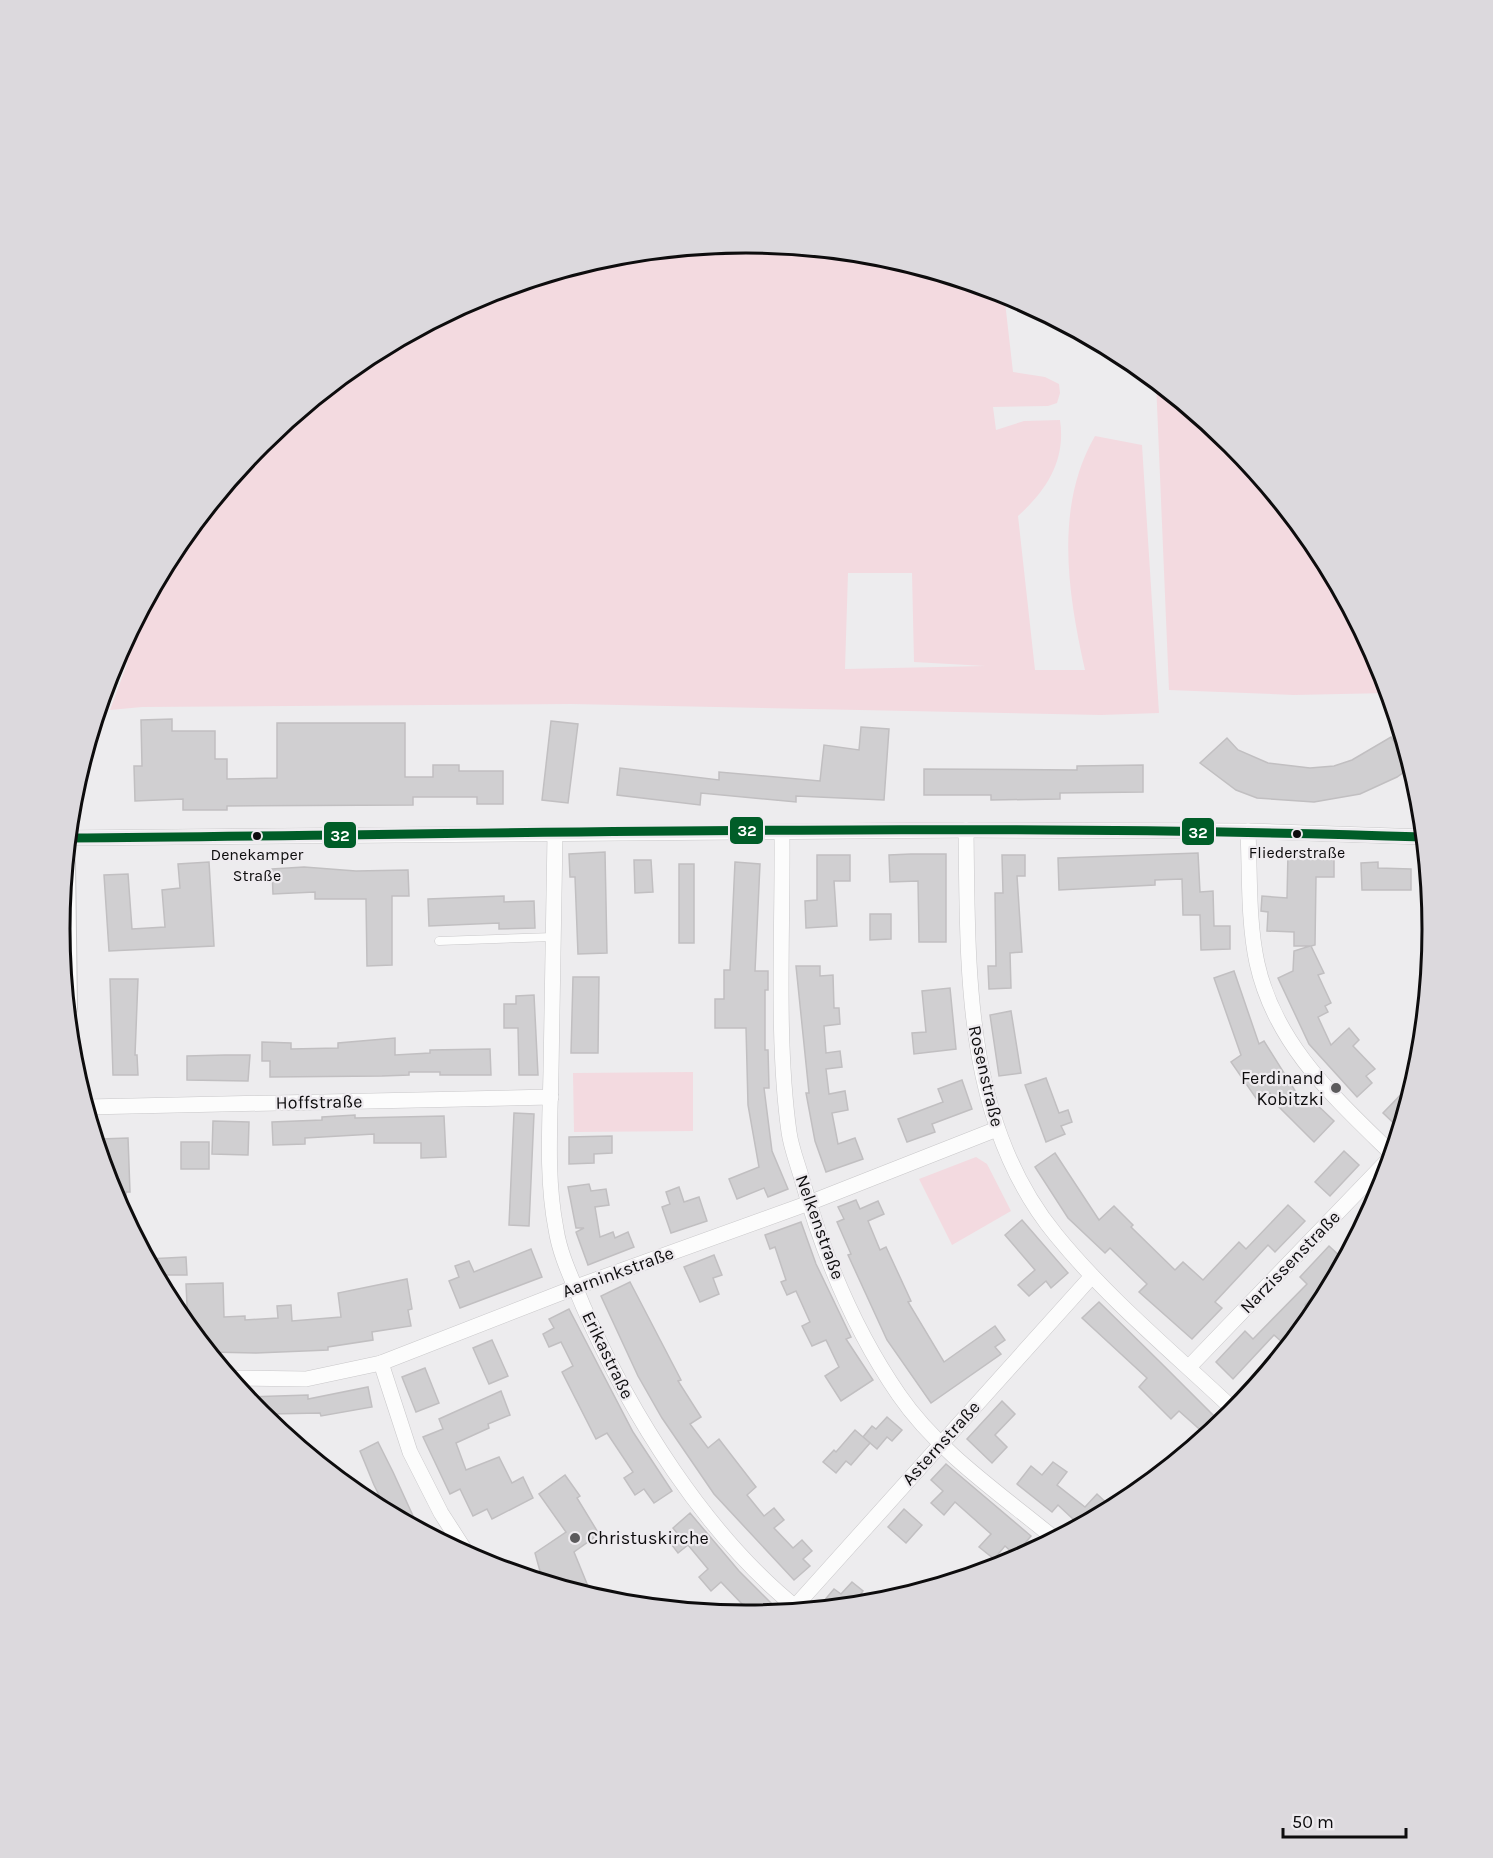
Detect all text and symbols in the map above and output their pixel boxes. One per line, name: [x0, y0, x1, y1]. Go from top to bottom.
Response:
line badge: 32: [729, 816, 764, 845]
line badge: 32: [1181, 817, 1215, 846]
line badge: 32: [323, 821, 357, 849]
text: 32: [737, 821, 757, 840]
text: 32: [1188, 823, 1208, 842]
text: 32: [330, 826, 350, 845]
marker: Fliederstraße: [1291, 828, 1303, 840]
marker: Denekamper Straße: [251, 830, 263, 842]
place label: Fliederstraße: [1249, 843, 1345, 862]
place label: Denekamper Straße: [211, 845, 304, 885]
street label: Rosenstraße: [964, 1023, 1008, 1129]
place label: Ferdinand Kobitzki: [1241, 1067, 1324, 1110]
marker: Ferdinand Kobitzki: [1329, 1081, 1343, 1095]
street label: Hoffstraße: [275, 1090, 363, 1114]
street label: Nelkenstraße: [791, 1172, 849, 1282]
street label: Narzissenstraße: [1235, 1206, 1345, 1318]
street label: Aarninkstraße: [559, 1242, 677, 1302]
street label: Erikastraße: [577, 1307, 639, 1403]
street label: Asternstraße: [897, 1396, 985, 1490]
place label: Christuskirche: [587, 1527, 709, 1549]
marker: Christuskirche: [568, 1531, 582, 1545]
scale bar: [1283, 1801, 1406, 1839]
text: 50 m: [1292, 1811, 1334, 1833]

